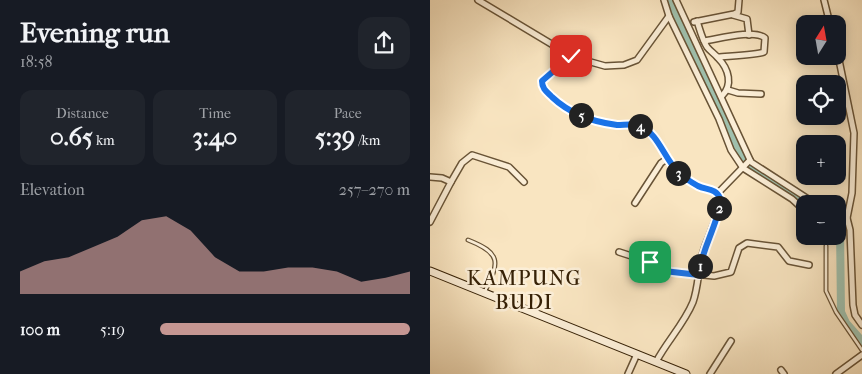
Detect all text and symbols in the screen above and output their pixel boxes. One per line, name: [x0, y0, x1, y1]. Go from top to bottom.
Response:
north arrow: [796, 15, 846, 65]
map controls: [796, 15, 846, 245]
text: Evening run: [20, 16, 170, 49]
button: share: [358, 17, 410, 69]
pin: [550, 35, 592, 77]
icon: check: [557, 42, 585, 70]
text: 18:58: [20, 52, 53, 71]
button: locate: [796, 75, 846, 125]
pin: 5: [568, 102, 594, 128]
text: Distance: [56, 105, 109, 122]
text: Time: [199, 105, 231, 122]
text: Pace: [334, 105, 362, 122]
text: 5: [578, 107, 585, 124]
pin: 4: [628, 114, 652, 138]
text: 4: [636, 118, 645, 135]
text: 0.65: [50, 122, 93, 151]
text: 3:40: [193, 122, 237, 151]
text: 5:39: [315, 122, 355, 151]
text: km: [93, 132, 115, 149]
text: /km: [355, 132, 380, 149]
button: +: [796, 135, 846, 185]
pin: 3: [666, 160, 690, 186]
text: 3: [676, 165, 681, 182]
text: Elevation: [20, 180, 85, 199]
text: 257–270 m: [339, 180, 410, 199]
button: −: [796, 195, 846, 245]
pin: 2: [706, 196, 732, 220]
text: 2: [716, 200, 723, 217]
pin: [629, 241, 671, 283]
icon: arrive: [636, 248, 664, 276]
pin: 1: [688, 254, 712, 278]
text: 1: [698, 258, 703, 275]
district label: KAMPUNG BUDI: [467, 266, 581, 314]
text: 100 m: [20, 320, 60, 339]
text: 5:19: [100, 320, 125, 339]

